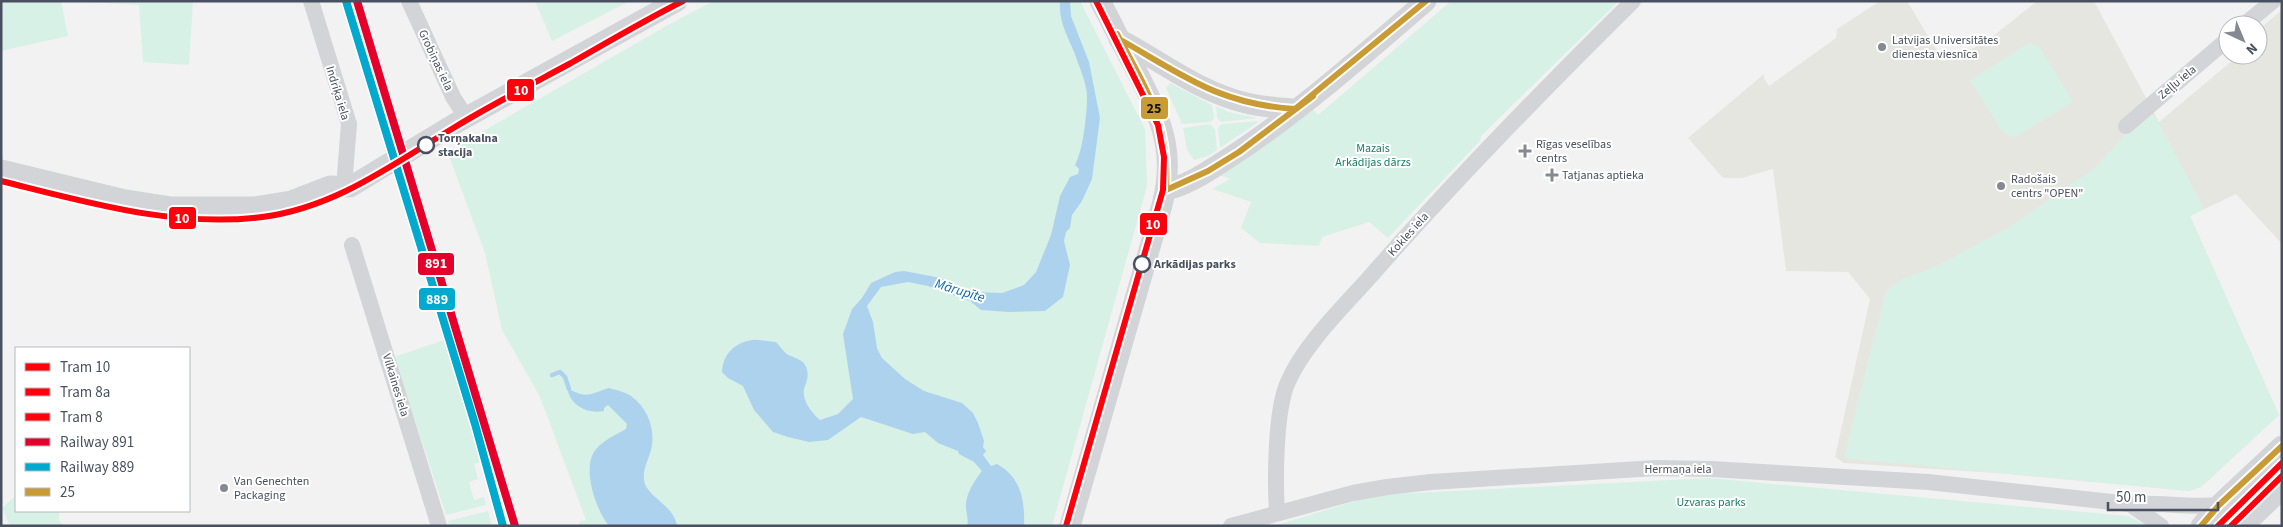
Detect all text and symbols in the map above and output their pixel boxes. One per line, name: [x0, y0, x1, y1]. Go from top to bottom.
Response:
north arrow: [2218, 15, 2268, 65]
street label: Grobiņas iela: [414, 27, 457, 94]
place label: Latvijas Universitātes dienesta viesnīca: [1892, 32, 1998, 63]
text: N: [2241, 38, 2262, 59]
marker: Latvijas Universitātes dienesta viesnīca: [1876, 41, 1888, 53]
street label: Zeļļu iela: [2155, 61, 2200, 103]
street label: Indriķa iela: [321, 64, 354, 122]
line badge: 10: [506, 78, 535, 102]
text: 10: [514, 81, 528, 101]
line badge: 25: [1140, 96, 1169, 120]
text: 25: [1147, 99, 1161, 119]
place label: Torņakalna stacija: [438, 130, 498, 161]
marker: Torņakalna stacija: [417, 136, 435, 154]
place label: Rīgas veselības centrs: [1536, 136, 1611, 167]
park label: Mazais Arkādijas dārzs: [1335, 140, 1411, 171]
marker: Rīgas veselības centrs: [1518, 144, 1532, 158]
place label: Tatjanas aptieka: [1562, 167, 1644, 184]
marker: Tatjanas aptieka: [1546, 169, 1558, 181]
place label: Radošais centrs "OPEN": [2011, 171, 2083, 202]
marker: Radošais centrs "OPEN": [1995, 180, 2007, 192]
line badge: 10: [168, 206, 197, 230]
text: 10: [175, 209, 189, 229]
street label: Kokles iela: [1384, 209, 1433, 260]
line badge: 10: [1139, 212, 1168, 236]
text: 10: [1146, 215, 1160, 235]
line badge: 891: [417, 252, 455, 276]
text: 891: [425, 254, 447, 274]
marker: Arkādijas parks: [1133, 255, 1151, 273]
place label: Arkādijas parks: [1153, 256, 1236, 273]
water label: Mārupīte: [932, 274, 987, 308]
line badge: 889: [418, 287, 456, 311]
text: 889: [426, 290, 448, 310]
legend: [15, 347, 190, 512]
street label: Vilkaines iela: [378, 352, 413, 419]
text: Tram 10: [60, 357, 110, 378]
text: Tram 8a: [60, 382, 110, 403]
text: Tram 8: [60, 407, 103, 428]
text: Railway 891: [60, 432, 134, 453]
text: Railway 889: [60, 457, 134, 478]
street label: Hermaņa iela: [1645, 461, 1711, 478]
place label: Van Genechten Packaging: [234, 473, 309, 504]
scale bar: [2108, 480, 2218, 512]
text: 25: [60, 482, 75, 503]
marker: Van Genechten Packaging: [218, 482, 230, 494]
text: 50 m: [2116, 487, 2146, 508]
park label: Uzvaras parks: [1676, 494, 1746, 511]

